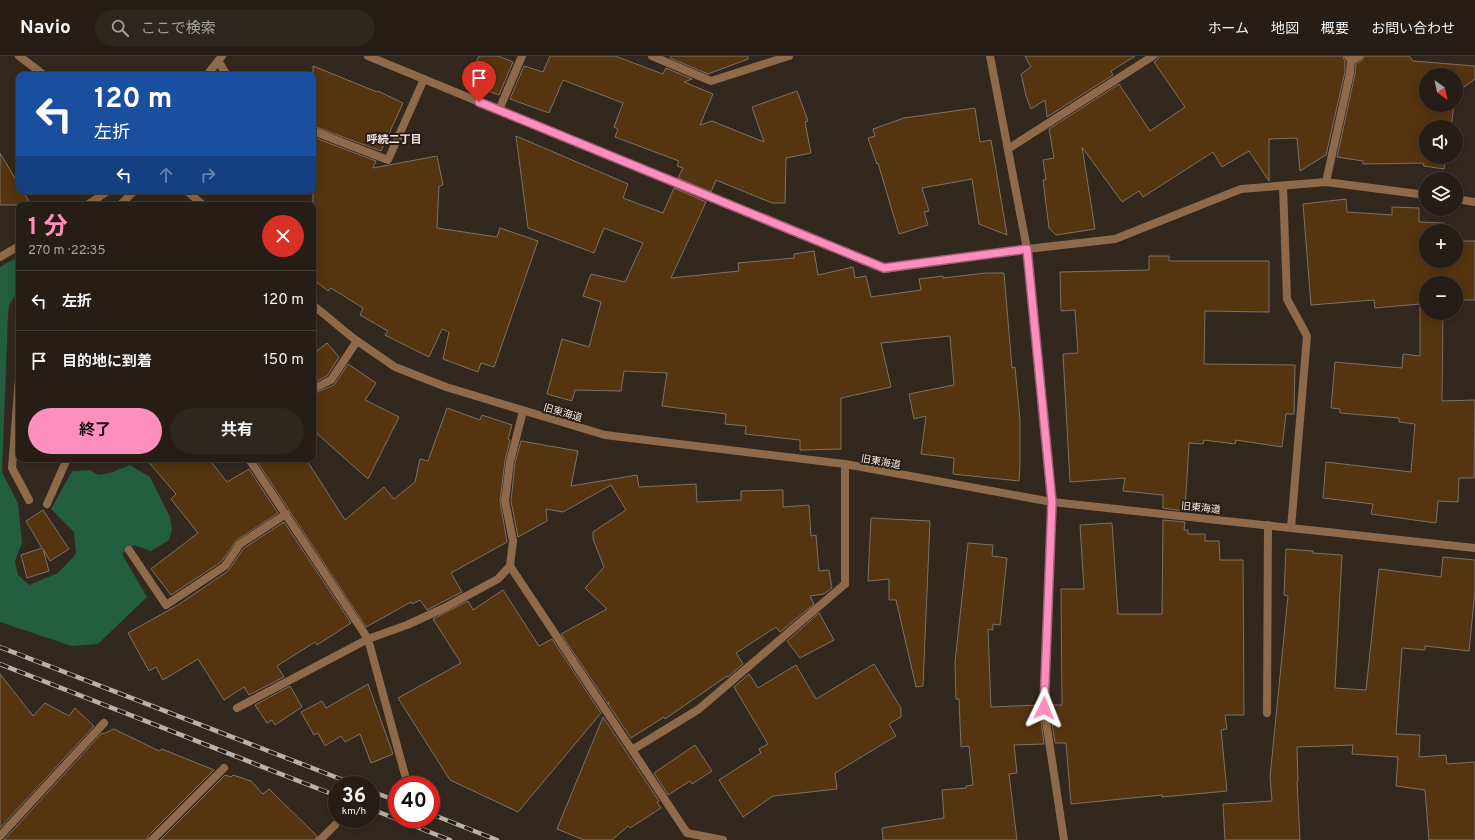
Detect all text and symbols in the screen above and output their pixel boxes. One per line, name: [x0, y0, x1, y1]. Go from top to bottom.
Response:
search box: [95, 10, 375, 46]
text: Navio: [20, 16, 71, 40]
icon: search: [109, 17, 131, 39]
text: ここで検索: [141, 20, 216, 39]
text: ホーム: [1207, 21, 1249, 38]
text: 地図: [1271, 21, 1299, 38]
text: 概要: [1321, 21, 1349, 38]
text: お問い合わせ: [1371, 21, 1455, 38]
pin: [462, 61, 496, 102]
icon: arrive: [468, 67, 490, 89]
north arrow: [1419, 68, 1463, 112]
map controls: [1419, 68, 1463, 320]
text: 120 m: [94, 82, 172, 118]
icon: left: [28, 88, 80, 140]
button: sound: [1419, 120, 1463, 164]
text: 左折: [94, 122, 130, 145]
district label: 呼続二丁目: [367, 133, 422, 147]
icon: left: [113, 164, 135, 186]
icon: ahead: [155, 164, 177, 186]
icon: right: [197, 164, 219, 186]
button: layers: [1419, 172, 1463, 216]
text: 1 分: [28, 213, 68, 243]
button: close: [262, 215, 304, 257]
button: +: [1419, 224, 1463, 268]
text: 270 m · 22:35: [28, 243, 105, 259]
button: −: [1419, 276, 1463, 320]
icon: left: [28, 290, 50, 312]
text: 120 m: [263, 291, 304, 310]
text: 左折: [62, 293, 92, 312]
icon: arrive: [28, 350, 50, 372]
text: 150 m: [263, 351, 304, 370]
text: 目的地に到着: [62, 353, 152, 372]
street label: 旧東海道: [542, 402, 584, 425]
button: 終了: [28, 408, 162, 454]
button: 共有: [170, 408, 304, 454]
street label: 旧東海道: [860, 453, 902, 472]
street label: 旧東海道: [1180, 500, 1221, 517]
position arrow: [1023, 687, 1065, 729]
speed limit sign: 40: [388, 776, 440, 828]
text: 36: [342, 784, 366, 810]
text: km/h: [342, 805, 366, 818]

